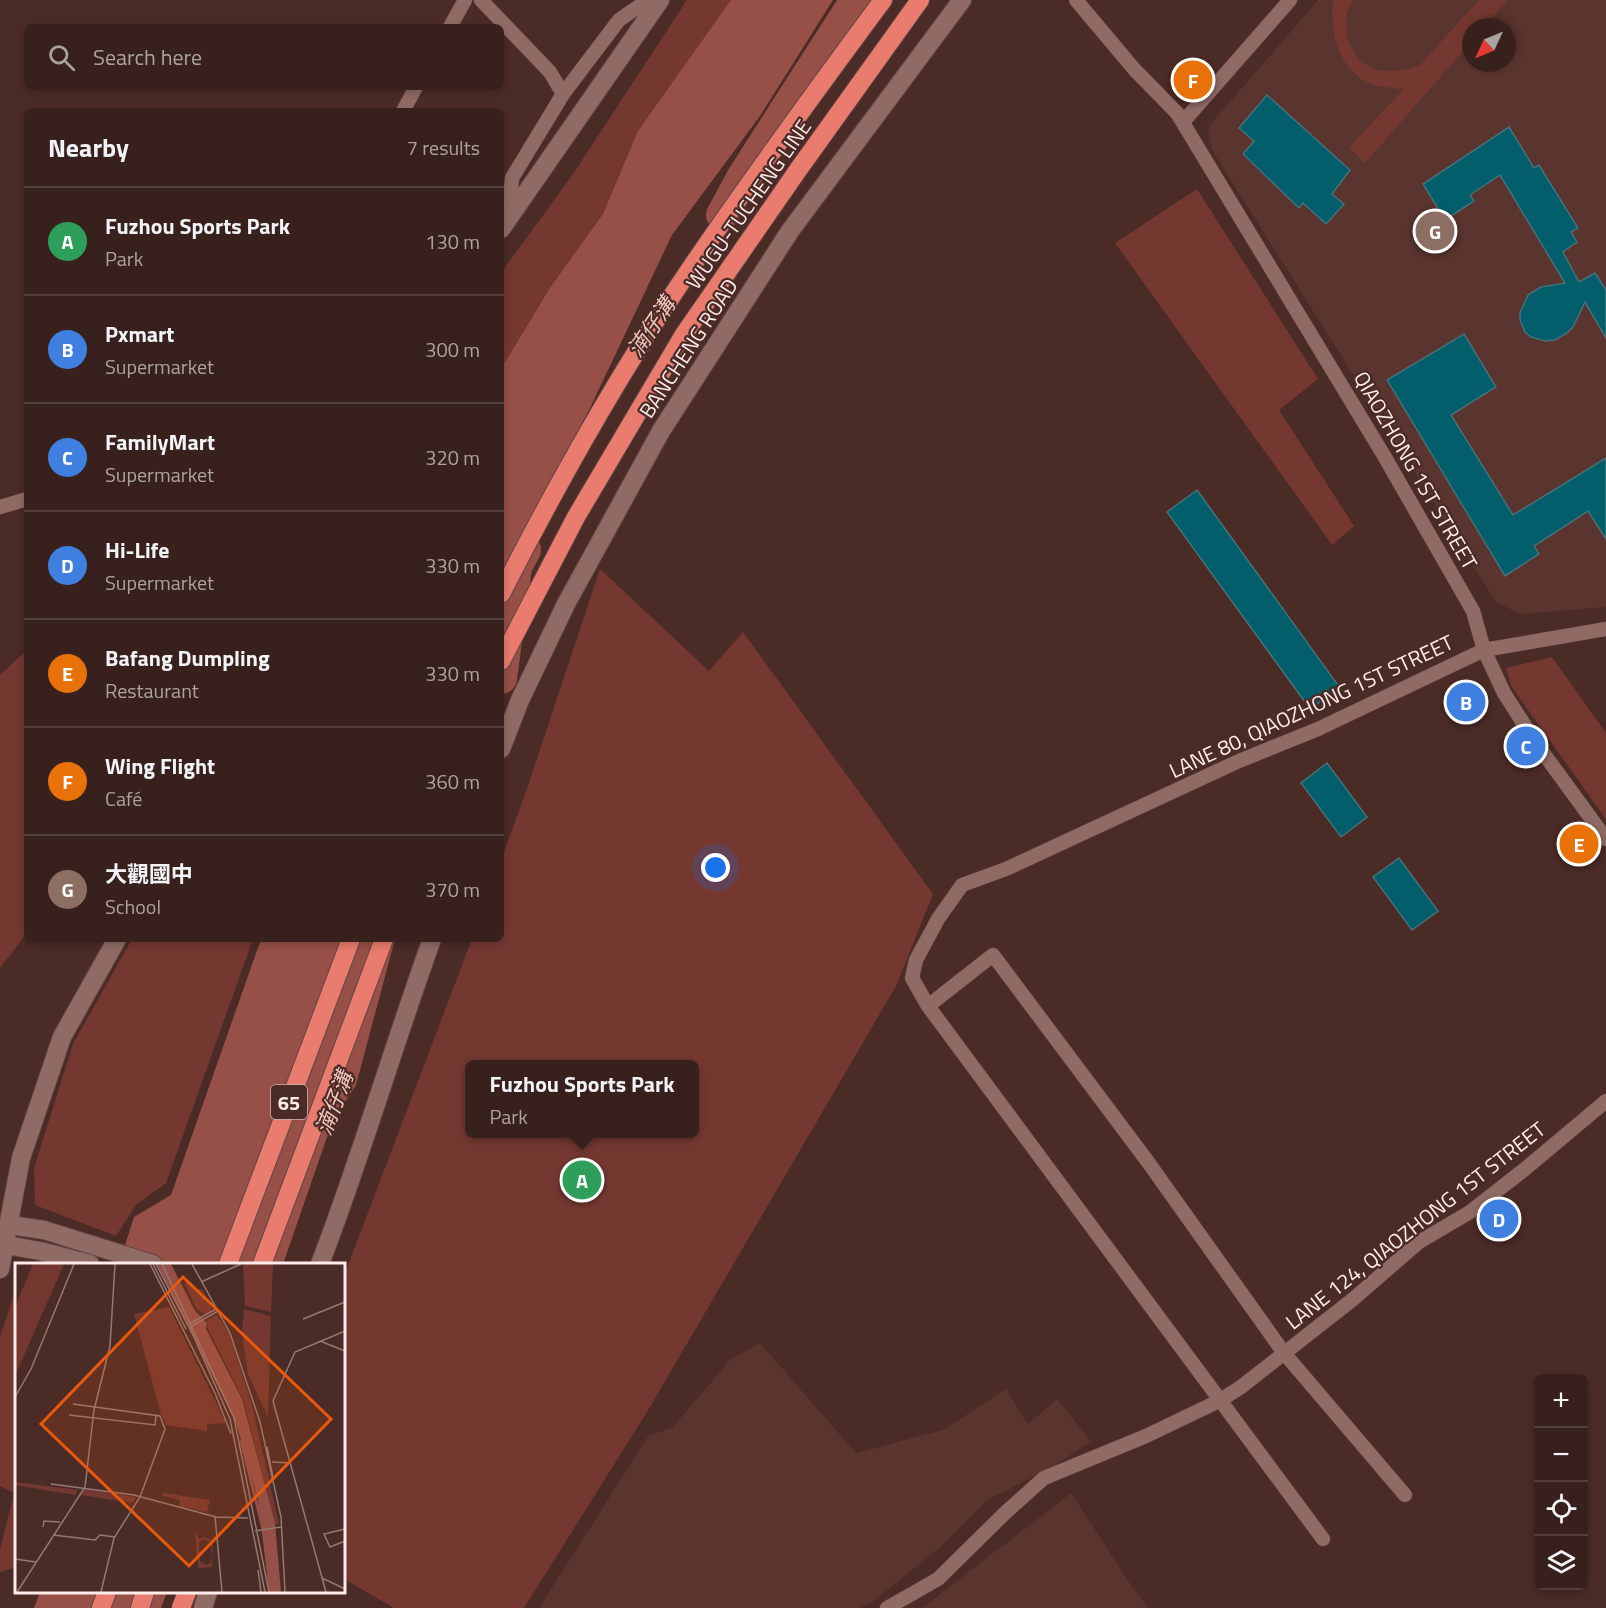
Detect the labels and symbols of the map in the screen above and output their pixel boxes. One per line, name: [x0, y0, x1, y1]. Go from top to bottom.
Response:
north arrow: [1462, 18, 1516, 72]
pin: F: [1174, 58, 1212, 103]
street label: WUGU-TUCHENG LINE: [677, 112, 819, 296]
pin: G: [1416, 208, 1454, 254]
street label: BANCHENG ROAD: [631, 272, 745, 424]
water label: 湳仔溝: [618, 288, 685, 364]
street label: QIAOZHONG 1ST STREET: [1346, 365, 1486, 575]
street label: LANE 80, QIAOZHONG 1ST STREET: [1164, 626, 1458, 786]
pin: B: [1446, 680, 1486, 724]
pin: C: [1506, 724, 1546, 768]
pin: E: [1560, 822, 1598, 866]
your location: [701, 853, 730, 882]
water label: 湳仔溝: [306, 1063, 363, 1140]
road number: 65: [271, 1085, 307, 1119]
street label: LANE 124, QIAOZHONG 1ST STREET: [1278, 1113, 1552, 1337]
pin: A: [562, 1158, 602, 1202]
pin: D: [1480, 1196, 1518, 1242]
inset map: [15, 1263, 345, 1593]

